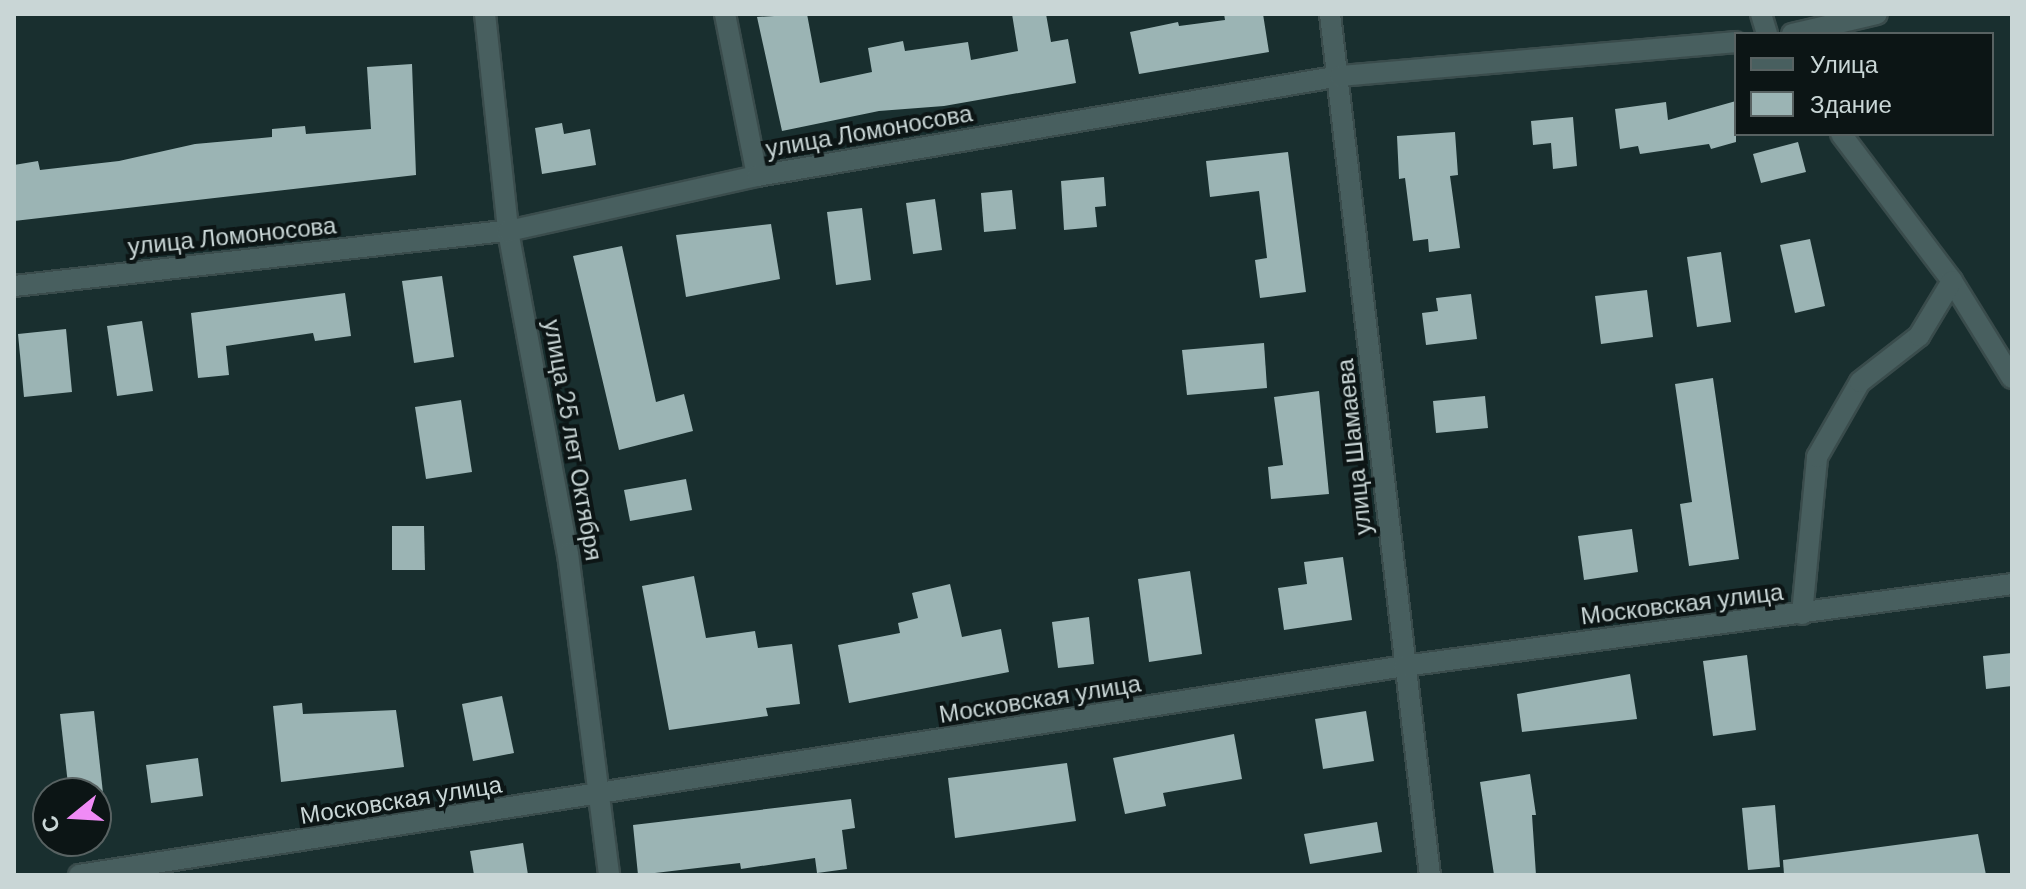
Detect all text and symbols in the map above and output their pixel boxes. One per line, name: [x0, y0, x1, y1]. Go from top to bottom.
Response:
legend: [1734, 32, 1994, 136]
text: Улица: [1810, 49, 1878, 80]
text: Здание: [1810, 89, 1892, 120]
street label: улица Ломоносова: [763, 99, 975, 163]
street label: улица Ломоносова: [126, 211, 338, 261]
street label: улица 25 лет Октября: [538, 317, 608, 563]
street label: улица Шамаева: [1330, 358, 1378, 536]
street label: Московская улица: [1579, 577, 1785, 631]
street label: Московская улица: [937, 669, 1143, 729]
street label: Московская улица: [298, 770, 504, 830]
north arrow: [32, 777, 112, 857]
text: С: [34, 812, 67, 836]

